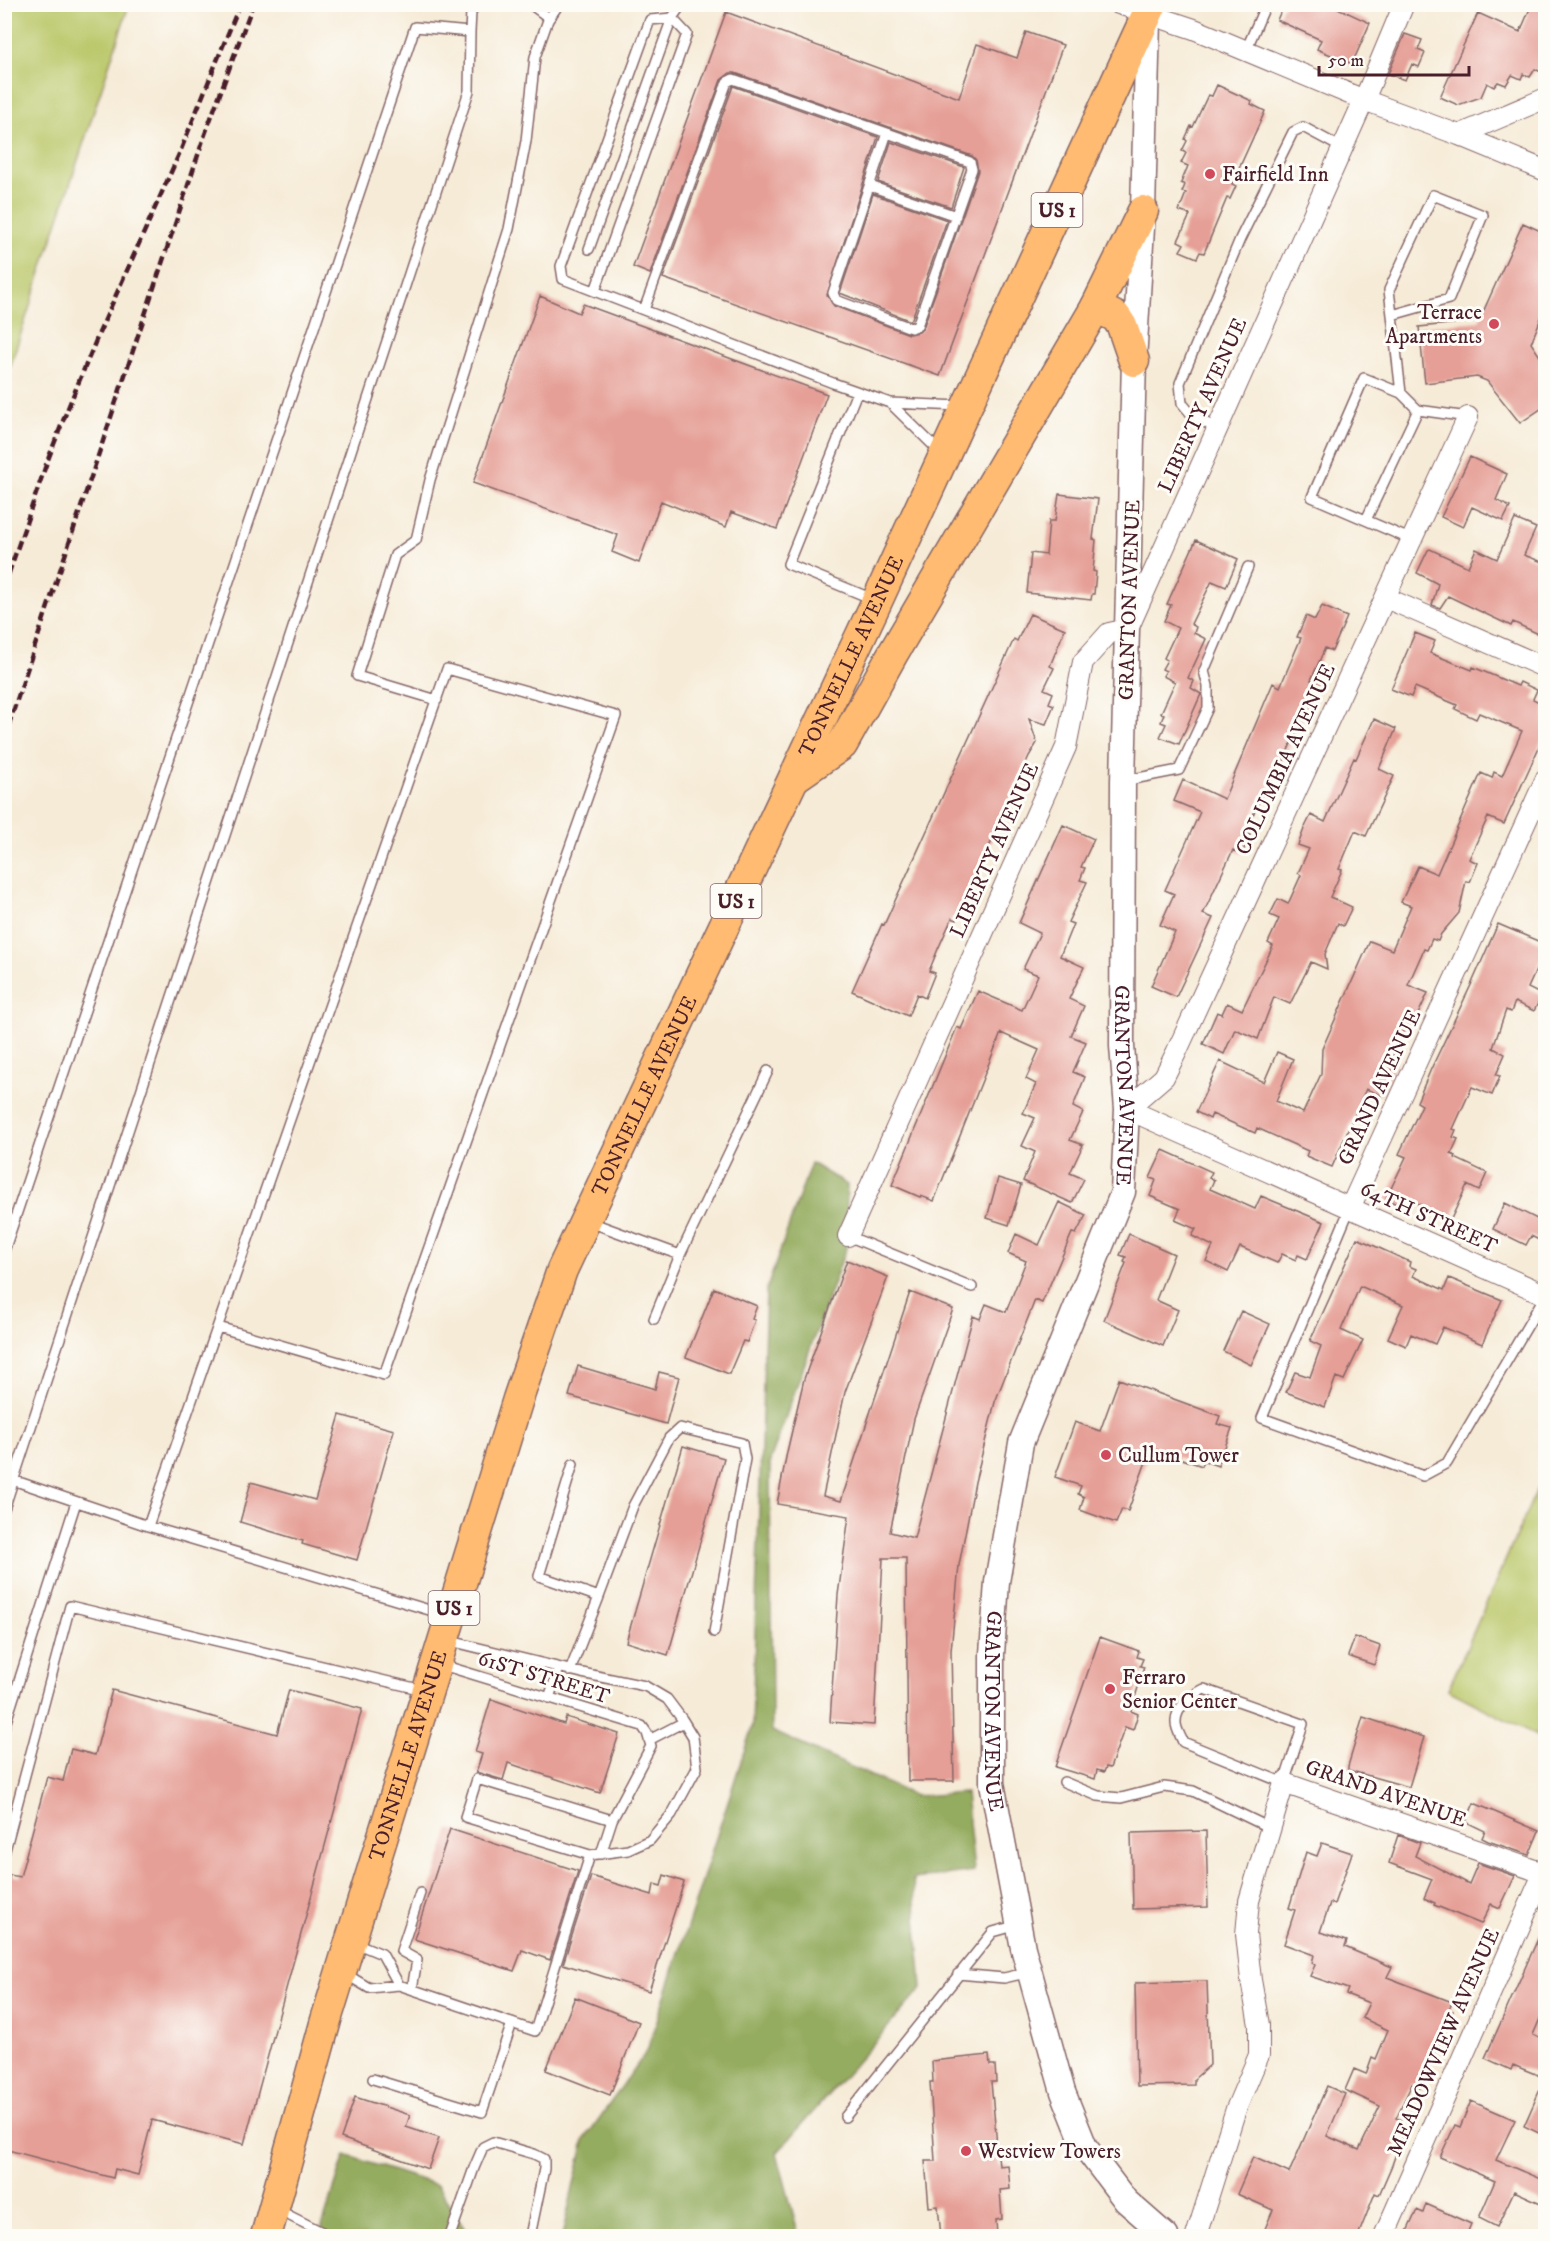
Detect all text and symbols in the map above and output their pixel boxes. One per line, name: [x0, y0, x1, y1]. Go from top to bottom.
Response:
scale bar: [1319, 39, 1469, 77]
text: 50 m: [1328, 50, 1364, 72]
place label: Fairfield Inn: [1222, 162, 1329, 188]
marker: Fairfield Inn: [1203, 167, 1217, 181]
road number: US 1: [1032, 193, 1082, 227]
place label: Terrace Apartments: [1386, 300, 1482, 350]
street label: LIBERTY AVENUE: [1153, 314, 1253, 497]
marker: Terrace Apartments: [1487, 317, 1501, 331]
street label: GRANTON AVENUE: [1114, 499, 1147, 701]
street label: TONNELLE AVENUE: [794, 552, 910, 761]
street label: COLUMBIA AVENUE: [1230, 660, 1342, 859]
street label: LIBERTY AVENUE: [945, 759, 1045, 942]
road number: US 1: [710, 884, 762, 918]
street label: GRANTON AVENUE: [1108, 985, 1139, 1186]
street label: TONNELLE AVENUE: [587, 992, 703, 1201]
street label: GRAND AVENUE: [1332, 1005, 1427, 1169]
street label: 64TH STREET: [1356, 1176, 1501, 1260]
place label: Cullum Tower: [1118, 1443, 1239, 1469]
marker: Cullum Tower: [1099, 1448, 1113, 1462]
road number: US 1: [428, 1591, 480, 1625]
street label: GRANTON AVENUE: [978, 1610, 1009, 1814]
street label: 61ST STREET: [475, 1646, 613, 1710]
street label: TONNELLE AVENUE: [364, 1647, 454, 1864]
place label: Ferraro Senior Center: [1122, 1665, 1237, 1715]
marker: Ferraro Senior Center: [1103, 1682, 1117, 1696]
street label: GRAND AVENUE: [1302, 1754, 1470, 1834]
street label: MEADOWVIEW AVENUE: [1382, 1924, 1506, 2160]
place label: Westview Towers: [977, 2139, 1121, 2165]
marker: Westview Towers: [959, 2144, 973, 2158]

